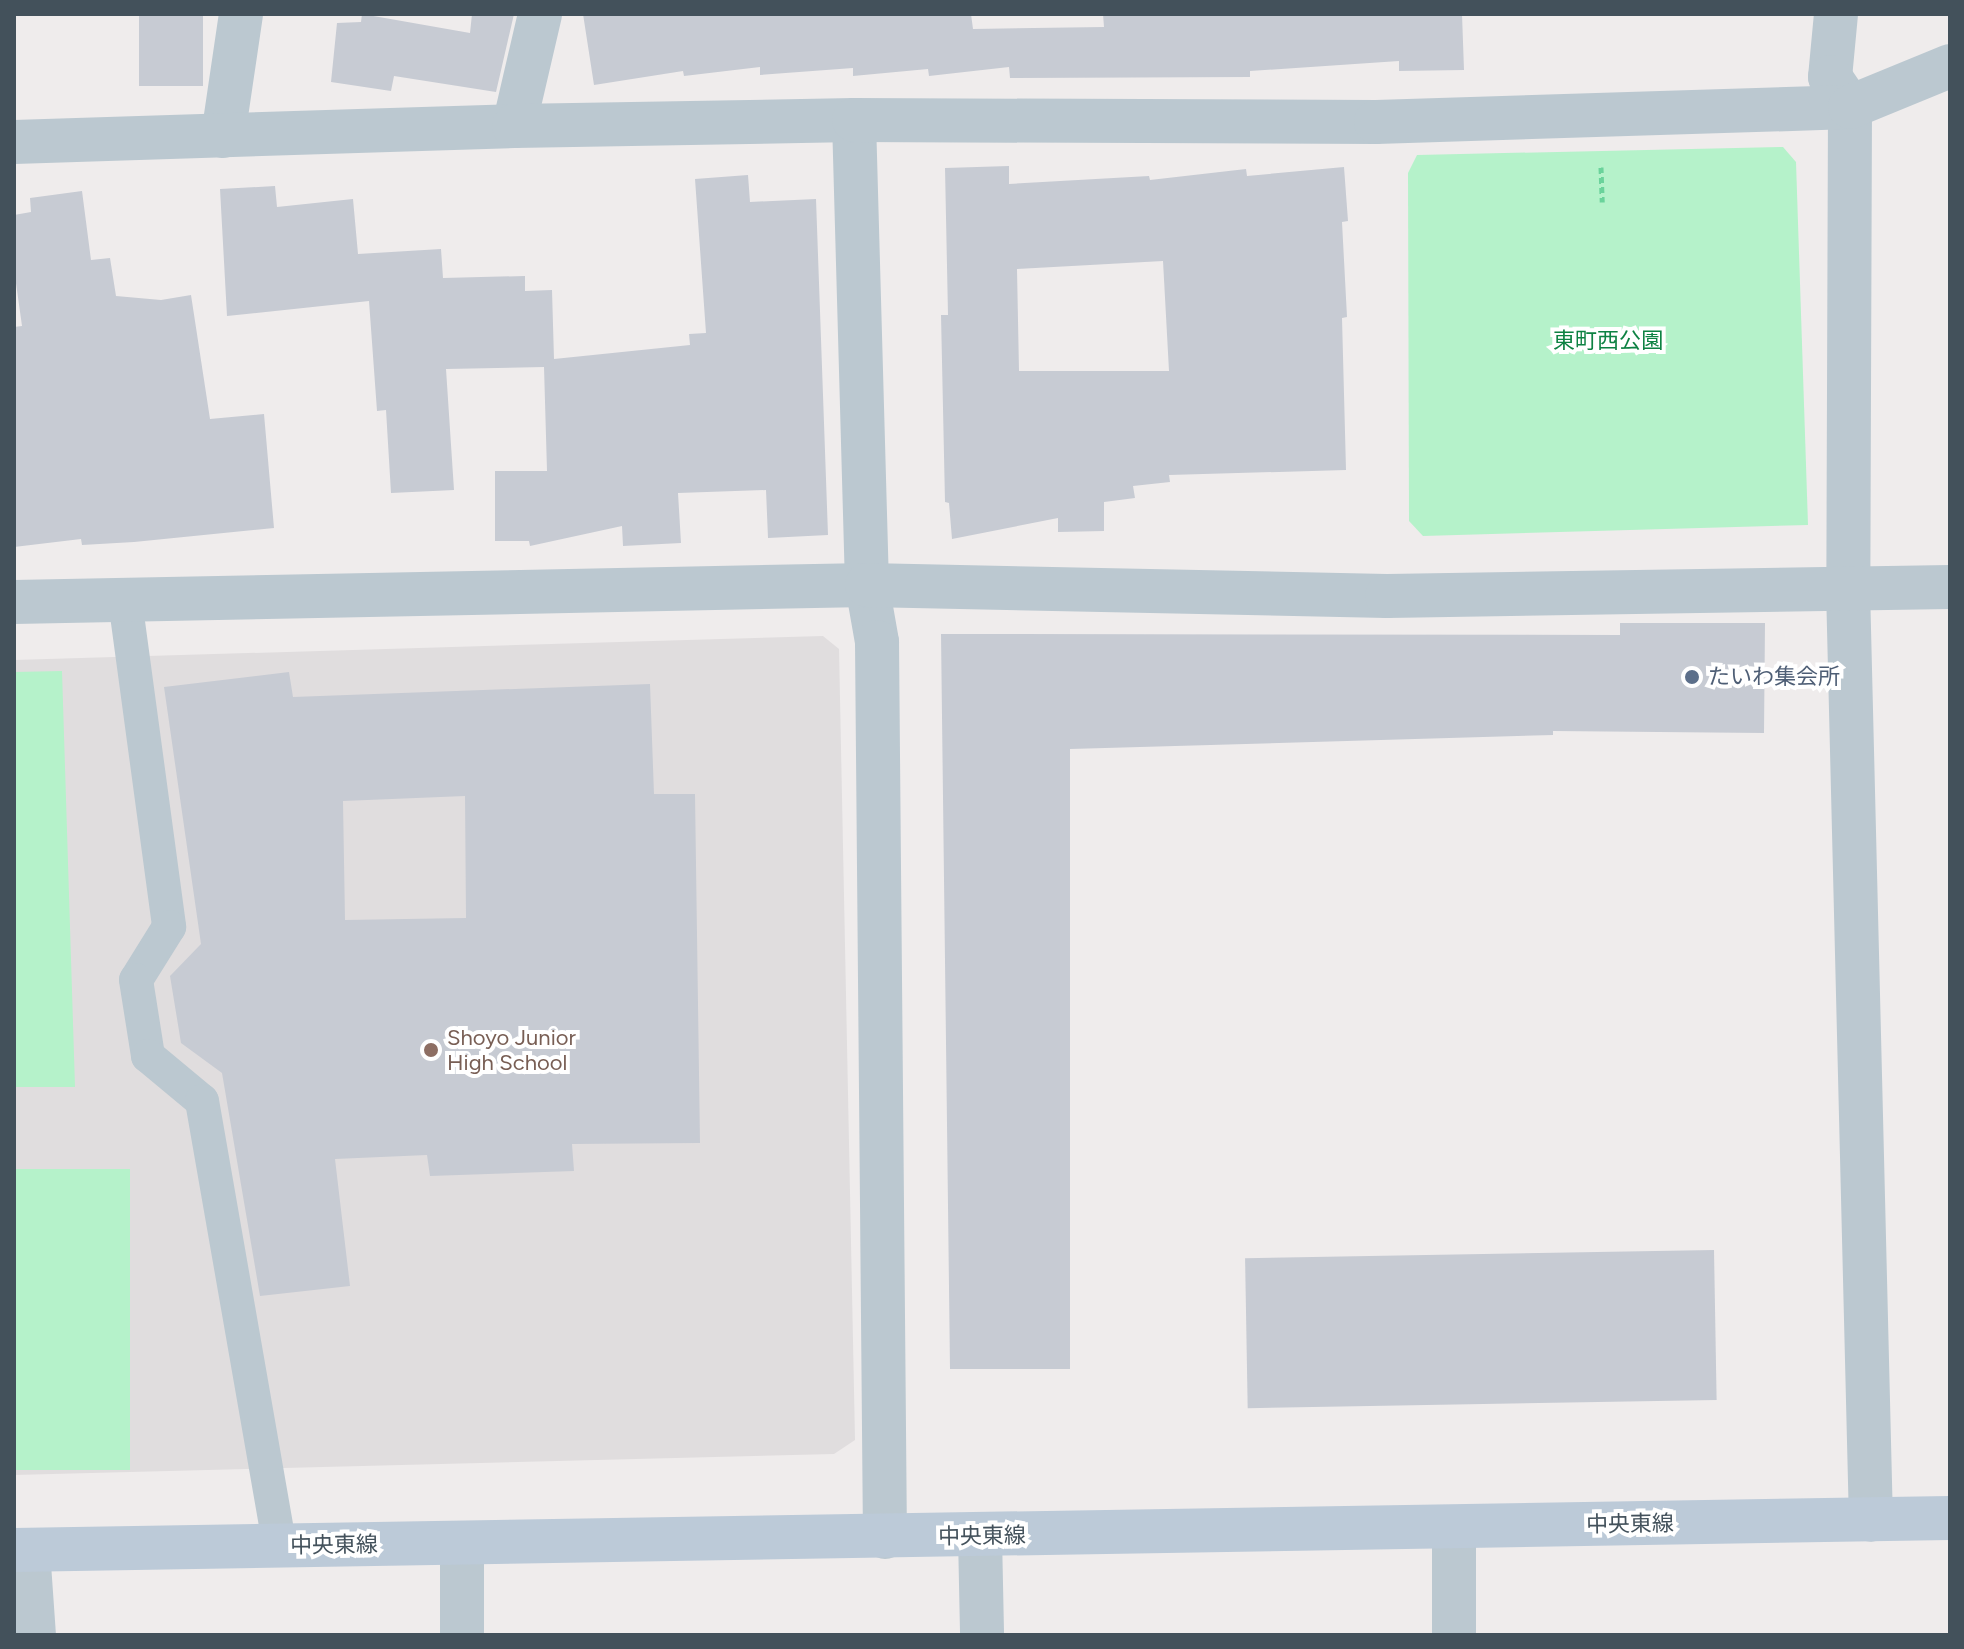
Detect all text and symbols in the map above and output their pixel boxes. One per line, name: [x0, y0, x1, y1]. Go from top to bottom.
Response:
park label: 東町西公園: [1553, 328, 1663, 354]
place label: たいわ集会所: [1708, 664, 1840, 690]
marker: たいわ集会所: [1683, 668, 1701, 686]
place label: Shoyo Junior High School: [447, 1024, 576, 1076]
marker: Shoyo Junior High School: [422, 1041, 440, 1059]
street label: 中央東線: [1586, 1510, 1674, 1538]
street label: 中央東線: [938, 1522, 1026, 1550]
street label: 中央東線: [290, 1531, 378, 1559]

